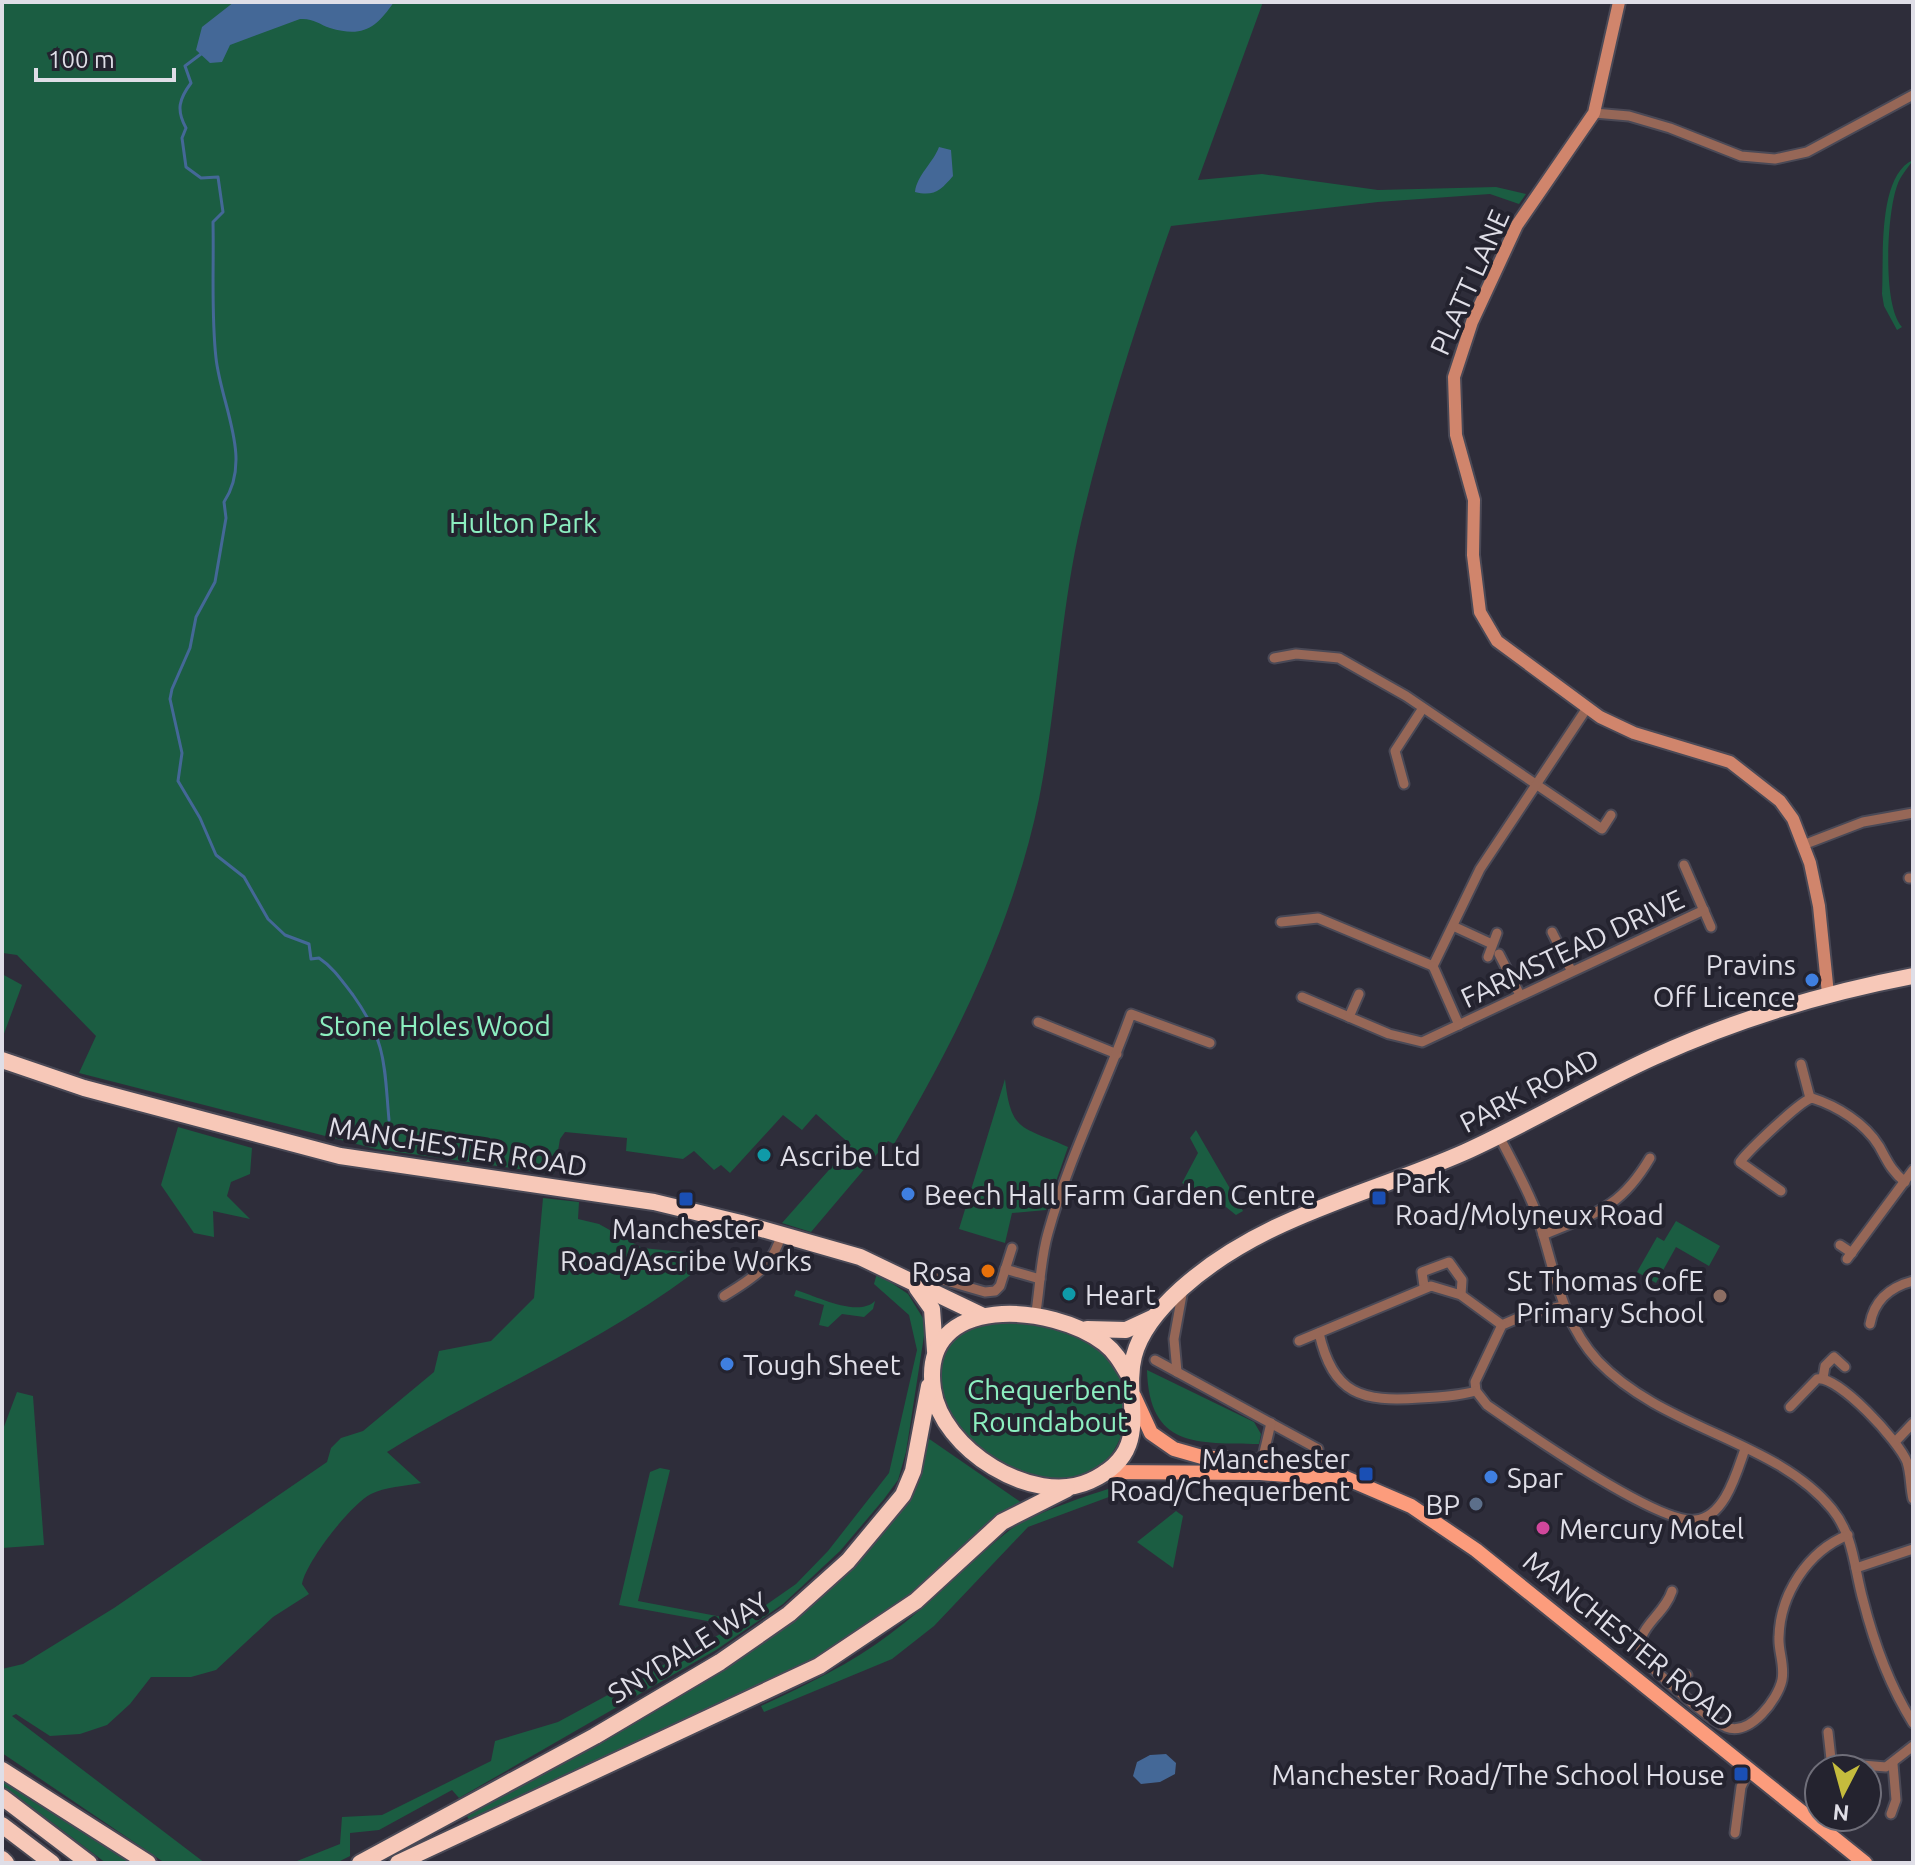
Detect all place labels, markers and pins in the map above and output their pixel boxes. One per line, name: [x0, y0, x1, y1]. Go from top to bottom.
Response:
place label: Pravins Off Licence: [1653, 949, 1796, 1012]
marker: Pravins Off Licence: [1803, 971, 1821, 989]
place label: Ascribe Ltd: [780, 1140, 921, 1171]
marker: Ascribe Ltd: [755, 1146, 773, 1164]
place label: Park Road/Molyneux Road: [1395, 1167, 1664, 1230]
place label: Beech Hall Farm Garden Centre: [924, 1179, 1316, 1210]
marker: Beech Hall Farm Garden Centre: [899, 1185, 917, 1203]
marker: Park Road/Molyneux Road: [1370, 1189, 1388, 1207]
marker: Manchester Road/Ascribe Works: [677, 1190, 695, 1208]
place label: Manchester Road/Ascribe Works: [560, 1213, 812, 1276]
place label: Rosa: [912, 1256, 972, 1287]
marker: Rosa: [979, 1262, 997, 1280]
place label: St Thomas CofE Primary School: [1507, 1265, 1704, 1328]
place label: Heart: [1085, 1279, 1156, 1310]
marker: Heart: [1060, 1285, 1078, 1303]
marker: St Thomas CofE Primary School: [1711, 1287, 1729, 1305]
place label: Tough Sheet: [743, 1349, 901, 1380]
marker: Tough Sheet: [718, 1355, 736, 1373]
place label: Manchester Road/Chequerbent: [1110, 1443, 1350, 1506]
place label: Spar: [1507, 1462, 1563, 1493]
marker: Manchester Road/Chequerbent: [1357, 1465, 1375, 1483]
marker: Spar: [1482, 1468, 1500, 1486]
place label: BP: [1425, 1489, 1460, 1520]
marker: BP: [1467, 1495, 1485, 1513]
place label: Mercury Motel: [1559, 1513, 1744, 1544]
marker: Mercury Motel: [1534, 1519, 1552, 1537]
place label: Manchester Road/The School House: [1271, 1759, 1725, 1790]
marker: Manchester Road/The School House: [1732, 1765, 1750, 1783]

